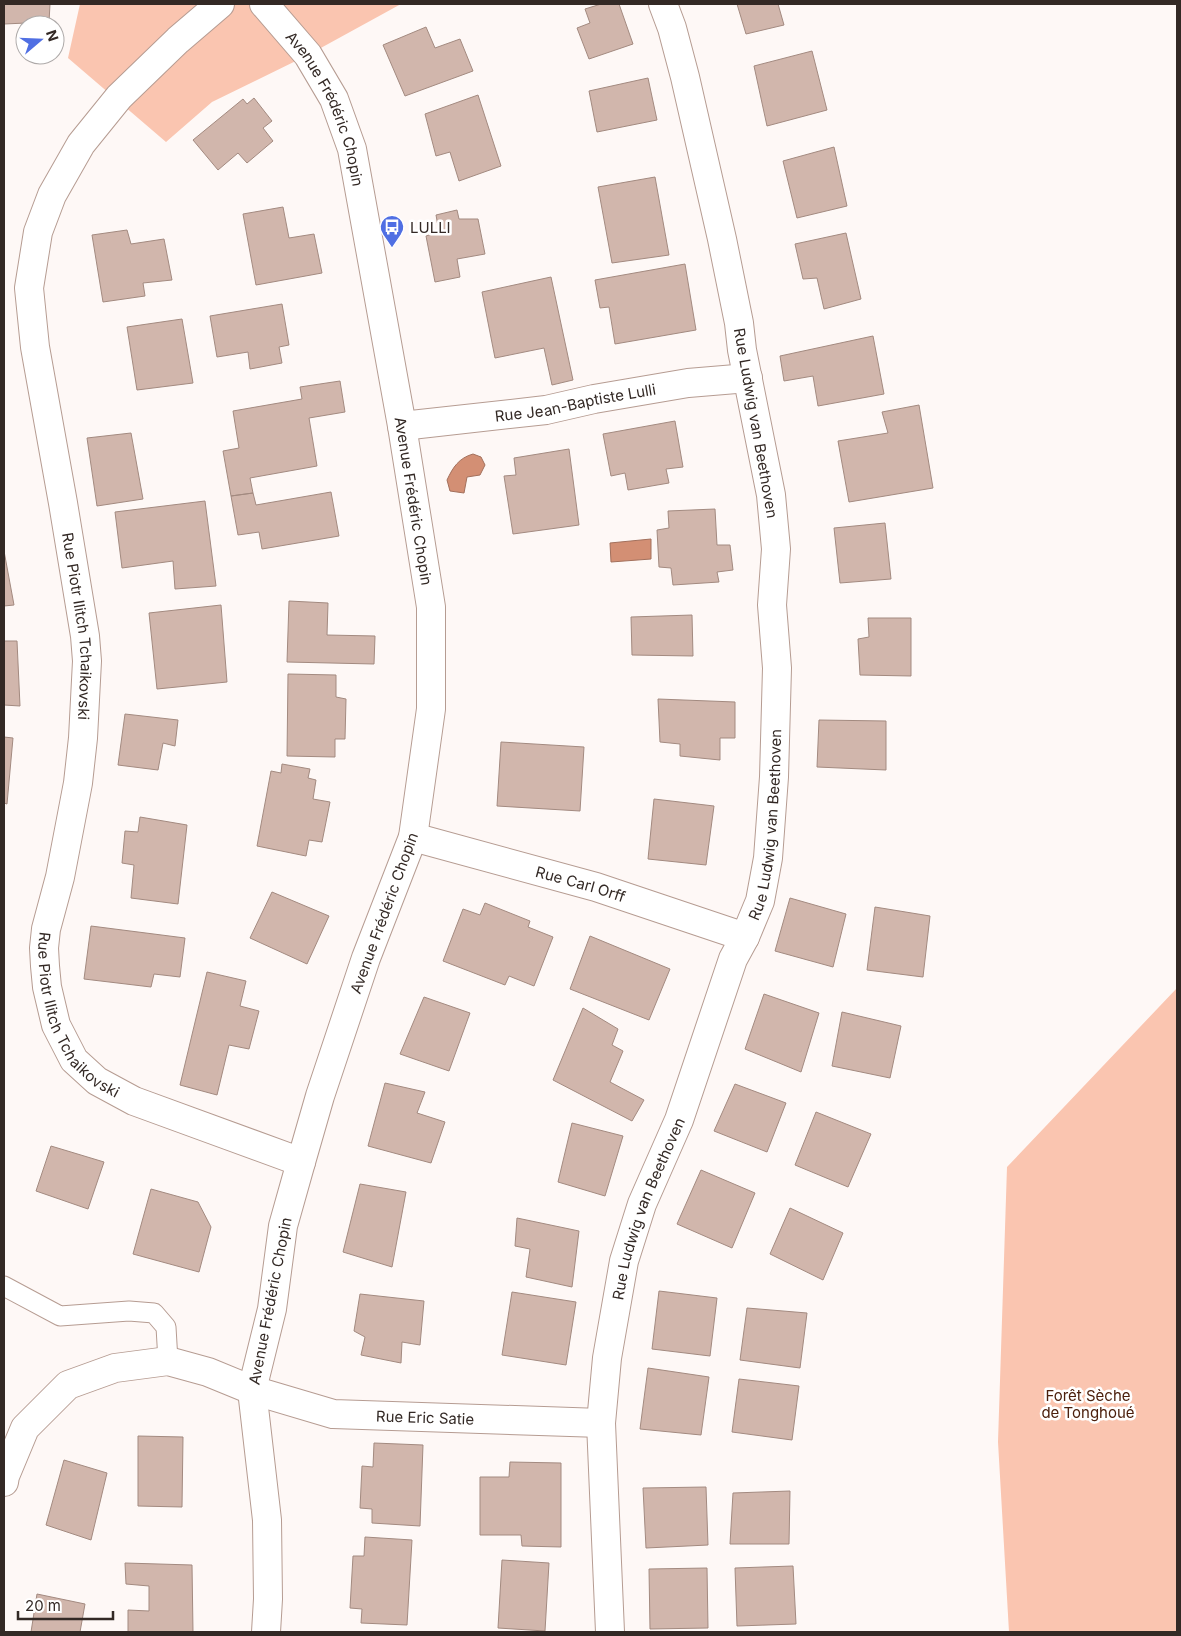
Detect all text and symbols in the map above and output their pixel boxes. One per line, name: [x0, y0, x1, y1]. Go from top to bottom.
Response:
north arrow: [15, 15, 65, 65]
street label: Avenue Frédéric Chopin: [282, 27, 368, 188]
text: N: [43, 28, 63, 43]
bus stop icon: LULLI: [379, 214, 405, 248]
place label: LULLI: [410, 218, 451, 237]
street label: Rue Ludwig van Beethoven: [730, 326, 782, 520]
street label: Rue Jean-Baptiste Lulli: [494, 379, 657, 425]
street label: Avenue Frédéric Chopin: [391, 415, 437, 587]
street label: Rue Piotr Ilitch Tchaikovski: [59, 531, 97, 721]
street label: Rue Ludwig van Beethoven: [744, 729, 785, 923]
street label: Avenue Frédéric Chopin: [346, 830, 422, 996]
street label: Rue Carl Orff: [534, 861, 628, 906]
street label: Rue Piotr Ilitch Tchaikovski: [34, 931, 123, 1101]
street label: Rue Ludwig van Beethoven: [608, 1114, 688, 1301]
street label: Avenue Frédéric Chopin: [244, 1216, 296, 1386]
park label: Forêt Sèche de Tonghoué: [1041, 1386, 1135, 1422]
street label: Rue Eric Satie: [376, 1406, 475, 1428]
scale bar: [18, 1588, 112, 1620]
text: 20 m: [25, 1596, 61, 1615]

